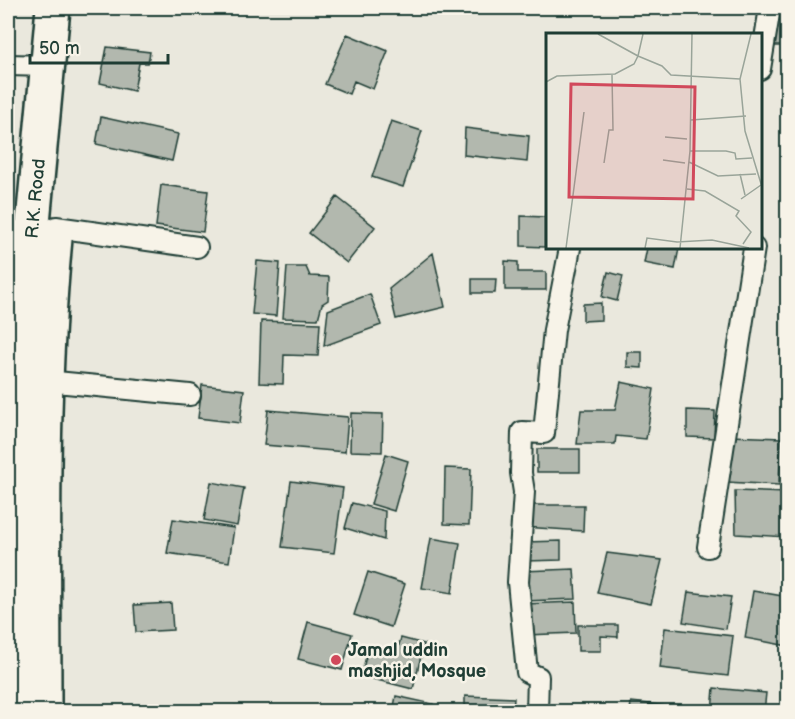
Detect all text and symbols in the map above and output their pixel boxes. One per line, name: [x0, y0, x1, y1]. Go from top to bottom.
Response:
scale bar: [30, 27, 168, 65]
inset map: [546, 33, 762, 249]
text: 50 m: [39, 38, 80, 59]
street label: R.K. Road: [22, 158, 50, 239]
place label: Jamal uddin mashjid, Mosque: [348, 640, 486, 682]
marker: Jamal uddin mashjid, Mosque: [329, 653, 343, 667]

